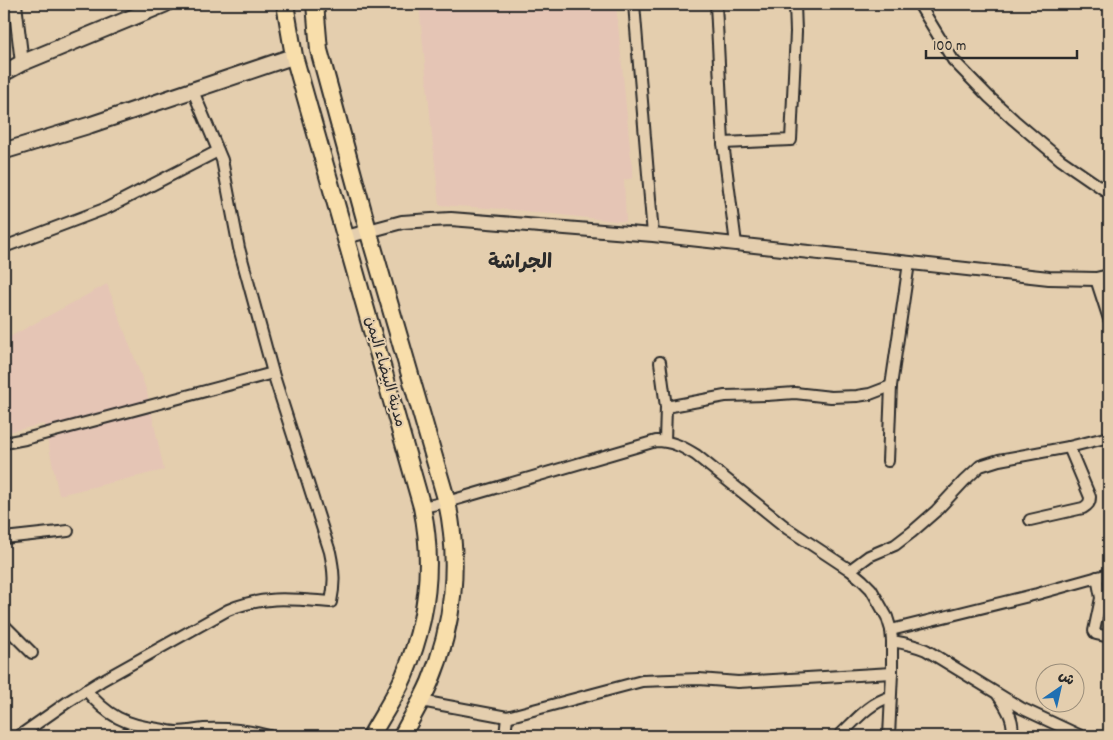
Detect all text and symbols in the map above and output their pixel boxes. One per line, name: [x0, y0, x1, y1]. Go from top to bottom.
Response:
scale bar: [926, 28, 1077, 60]
text: 100 m: [933, 36, 966, 58]
district label: الجراشة: [488, 250, 552, 278]
street label: مدينة البيضاء اليمن: [358, 314, 410, 430]
north arrow: [1036, 662, 1086, 712]
text: ش: [1054, 666, 1078, 691]

